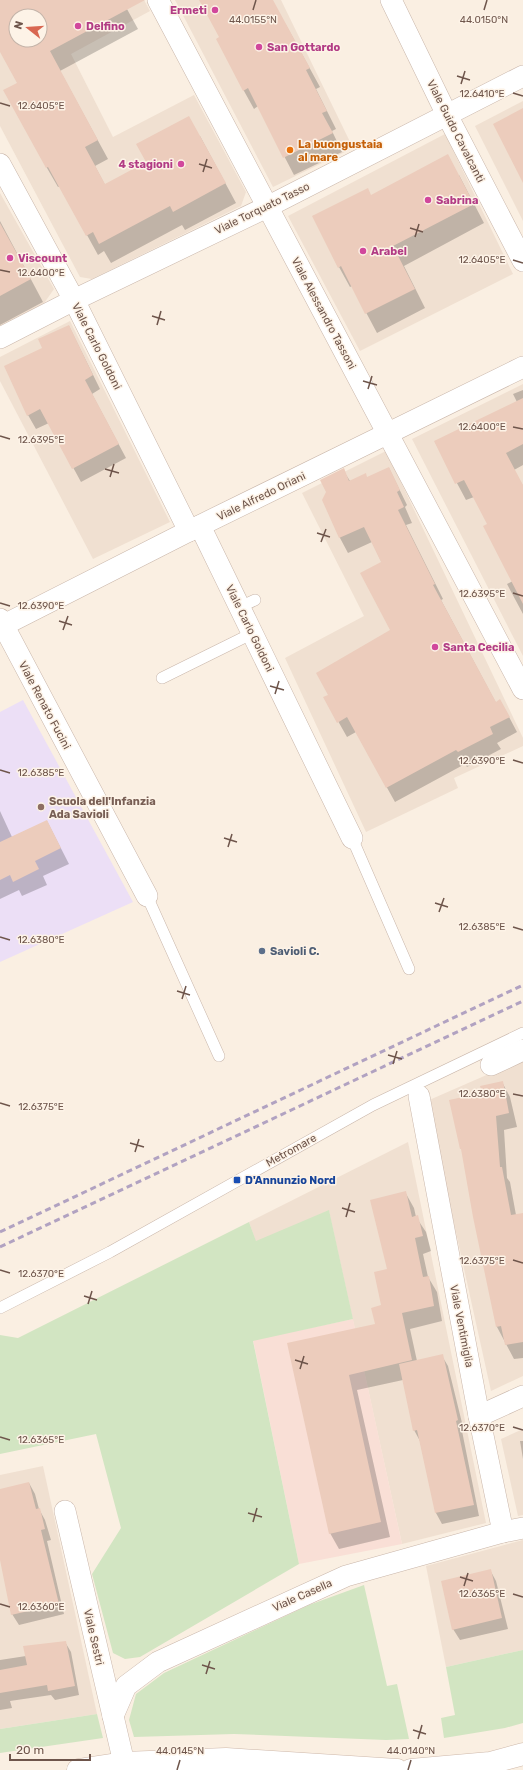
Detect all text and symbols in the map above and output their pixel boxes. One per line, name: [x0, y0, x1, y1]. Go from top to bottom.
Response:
place label: Ermeti: [170, 4, 207, 17]
marker: Ermeti: [210, 5, 220, 15]
north arrow: [8, 8, 48, 48]
text: 44.0155°N: [229, 14, 277, 26]
text: 44.0150°N: [460, 14, 508, 26]
text: N: [12, 19, 26, 31]
place label: Delfino: [86, 20, 125, 33]
marker: Delfino: [73, 21, 83, 31]
place label: San Gottardo: [267, 41, 340, 54]
marker: San Gottardo: [254, 42, 264, 52]
street label: Viale Guido Cavalcanti: [424, 78, 487, 185]
text: 12.6410°E: [459, 88, 505, 100]
text: 12.6405°E: [17, 100, 65, 112]
place label: La buongustaia al mare: [298, 138, 383, 164]
marker: La buongustaia al mare: [285, 145, 295, 155]
place label: 4 stagioni: [118, 158, 173, 171]
marker: 4 stagioni: [176, 159, 186, 169]
street label: Viale Torquato Tasso: [213, 180, 312, 237]
place label: Sabrina: [436, 194, 478, 207]
marker: Sabrina: [423, 195, 433, 205]
place label: Arabel: [371, 245, 407, 258]
marker: Arabel: [358, 246, 368, 256]
place label: Viscount: [18, 252, 67, 265]
marker: Viscount: [5, 253, 15, 263]
text: 12.6405°E: [458, 254, 506, 266]
street label: Viale Alessandro Tassoni: [288, 255, 359, 371]
text: 12.6400°E: [17, 267, 65, 279]
street label: Viale Carlo Goldoni: [69, 301, 124, 392]
text: 12.6400°E: [458, 421, 506, 433]
text: 12.6395°E: [18, 434, 64, 446]
street label: Viale Alfredo Oriani: [215, 469, 308, 524]
street label: Viale Carlo Goldoni: [223, 583, 276, 674]
text: 12.6395°E: [459, 588, 505, 600]
text: 12.6390°E: [18, 600, 64, 612]
place label: Santa Cecilia: [443, 641, 514, 654]
marker: Santa Cecilia: [430, 642, 440, 652]
street label: Viale Renato Fucini: [16, 659, 73, 751]
text: 12.6390°E: [459, 755, 505, 767]
text: 12.6385°E: [18, 767, 64, 779]
place label: Scuola dell'Infanzia Ada Savioli: [49, 795, 156, 821]
marker: Scuola dell'Infanzia Ada Savioli: [36, 802, 46, 812]
text: 12.6385°E: [459, 921, 505, 933]
text: 12.6380°E: [17, 934, 65, 946]
place label: Savioli C.: [270, 945, 319, 958]
marker: Savioli C.: [257, 946, 267, 956]
text: 12.6380°E: [458, 1088, 506, 1100]
text: 12.6375°E: [18, 1101, 64, 1113]
street label: Metromare: [264, 1131, 319, 1170]
place label: D'Annunzio Nord: [245, 1174, 336, 1187]
marker: D'Annunzio Nord: [232, 1175, 242, 1185]
text: 12.6375°E: [459, 1255, 505, 1267]
text: 12.6370°E: [18, 1268, 64, 1280]
street label: Viale Ventimiglia: [447, 1284, 476, 1369]
text: 12.6370°E: [459, 1422, 505, 1434]
text: 12.6365°E: [18, 1434, 64, 1446]
street label: Viale Casella: [270, 1576, 334, 1614]
text: 12.6365°E: [459, 1588, 505, 1600]
text: 12.6360°E: [18, 1601, 64, 1613]
street label: Viale Sestri: [81, 1608, 106, 1666]
scale bar: [10, 1736, 90, 1762]
text: 20 m: [16, 1743, 44, 1757]
text: 44.0145°N: [156, 1745, 204, 1757]
text: 44.0140°N: [387, 1745, 435, 1757]

